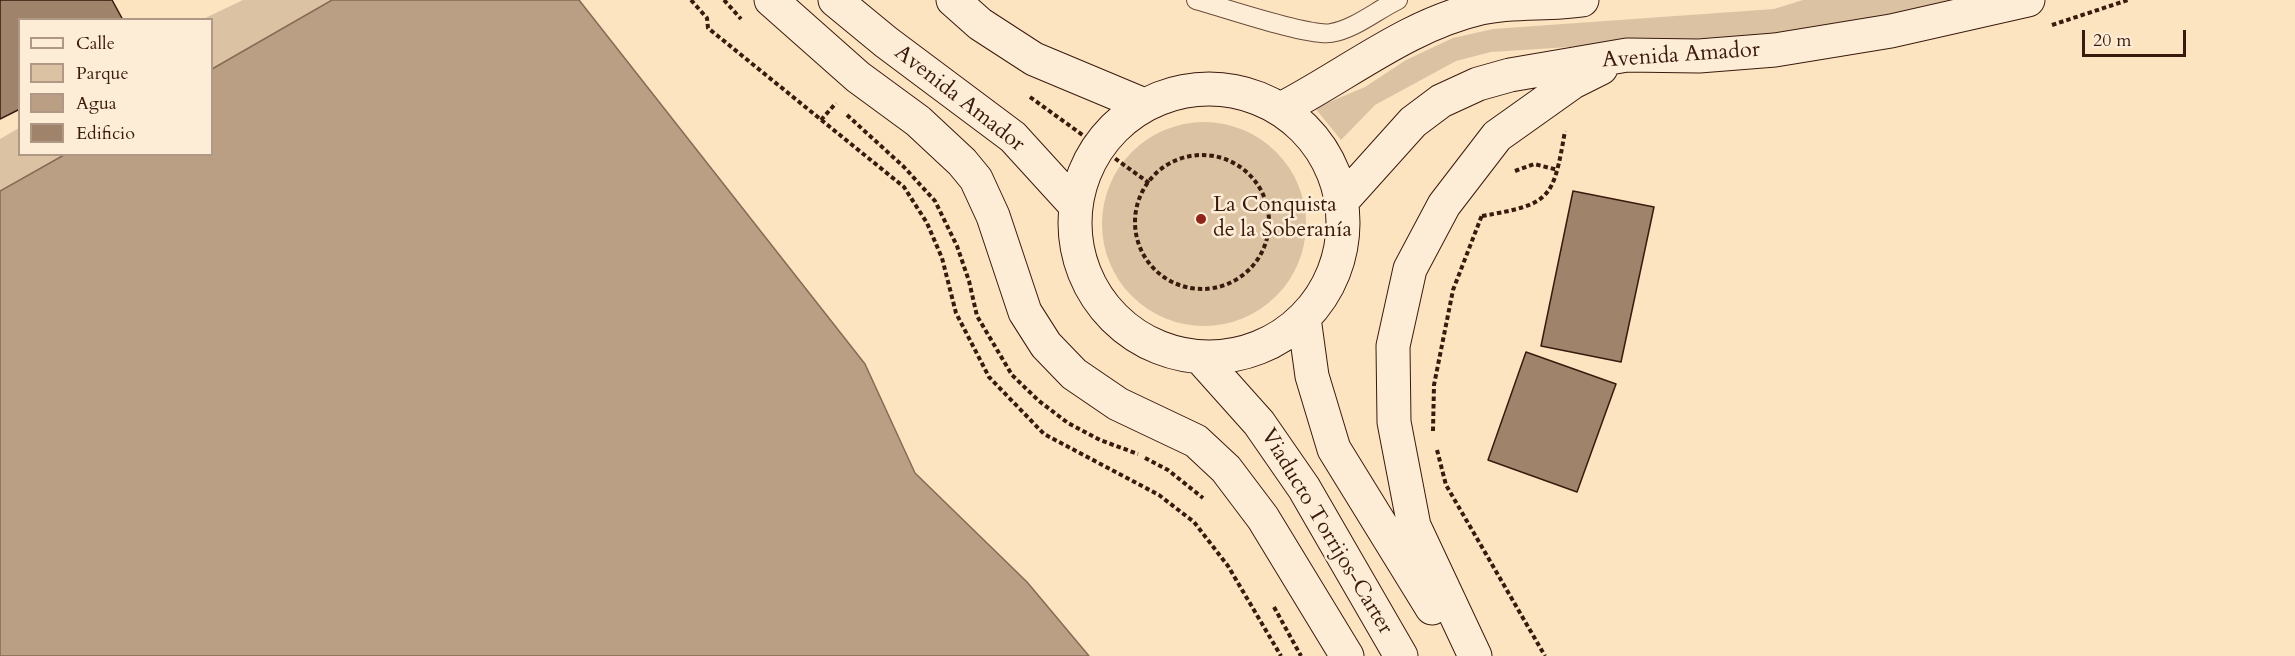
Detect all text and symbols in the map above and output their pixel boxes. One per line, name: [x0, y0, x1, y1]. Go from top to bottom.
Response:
legend: [18, 18, 213, 156]
scale bar: [2085, 18, 2188, 56]
text: 20 m: [2093, 28, 2132, 53]
text: Calle: [76, 31, 115, 56]
street label: Avenida Amador: [1601, 37, 1761, 75]
street label: Avenida Amador: [889, 40, 1029, 158]
text: Parque: [76, 61, 129, 86]
text: Agua: [76, 91, 117, 116]
text: Edificio: [76, 121, 135, 146]
place label: La Conquista de la Soberanía: [1213, 193, 1352, 244]
marker: La Conquista de la Soberanía: [1194, 212, 1208, 226]
street label: Viaducto Torrijos-Carter: [1254, 424, 1398, 640]

